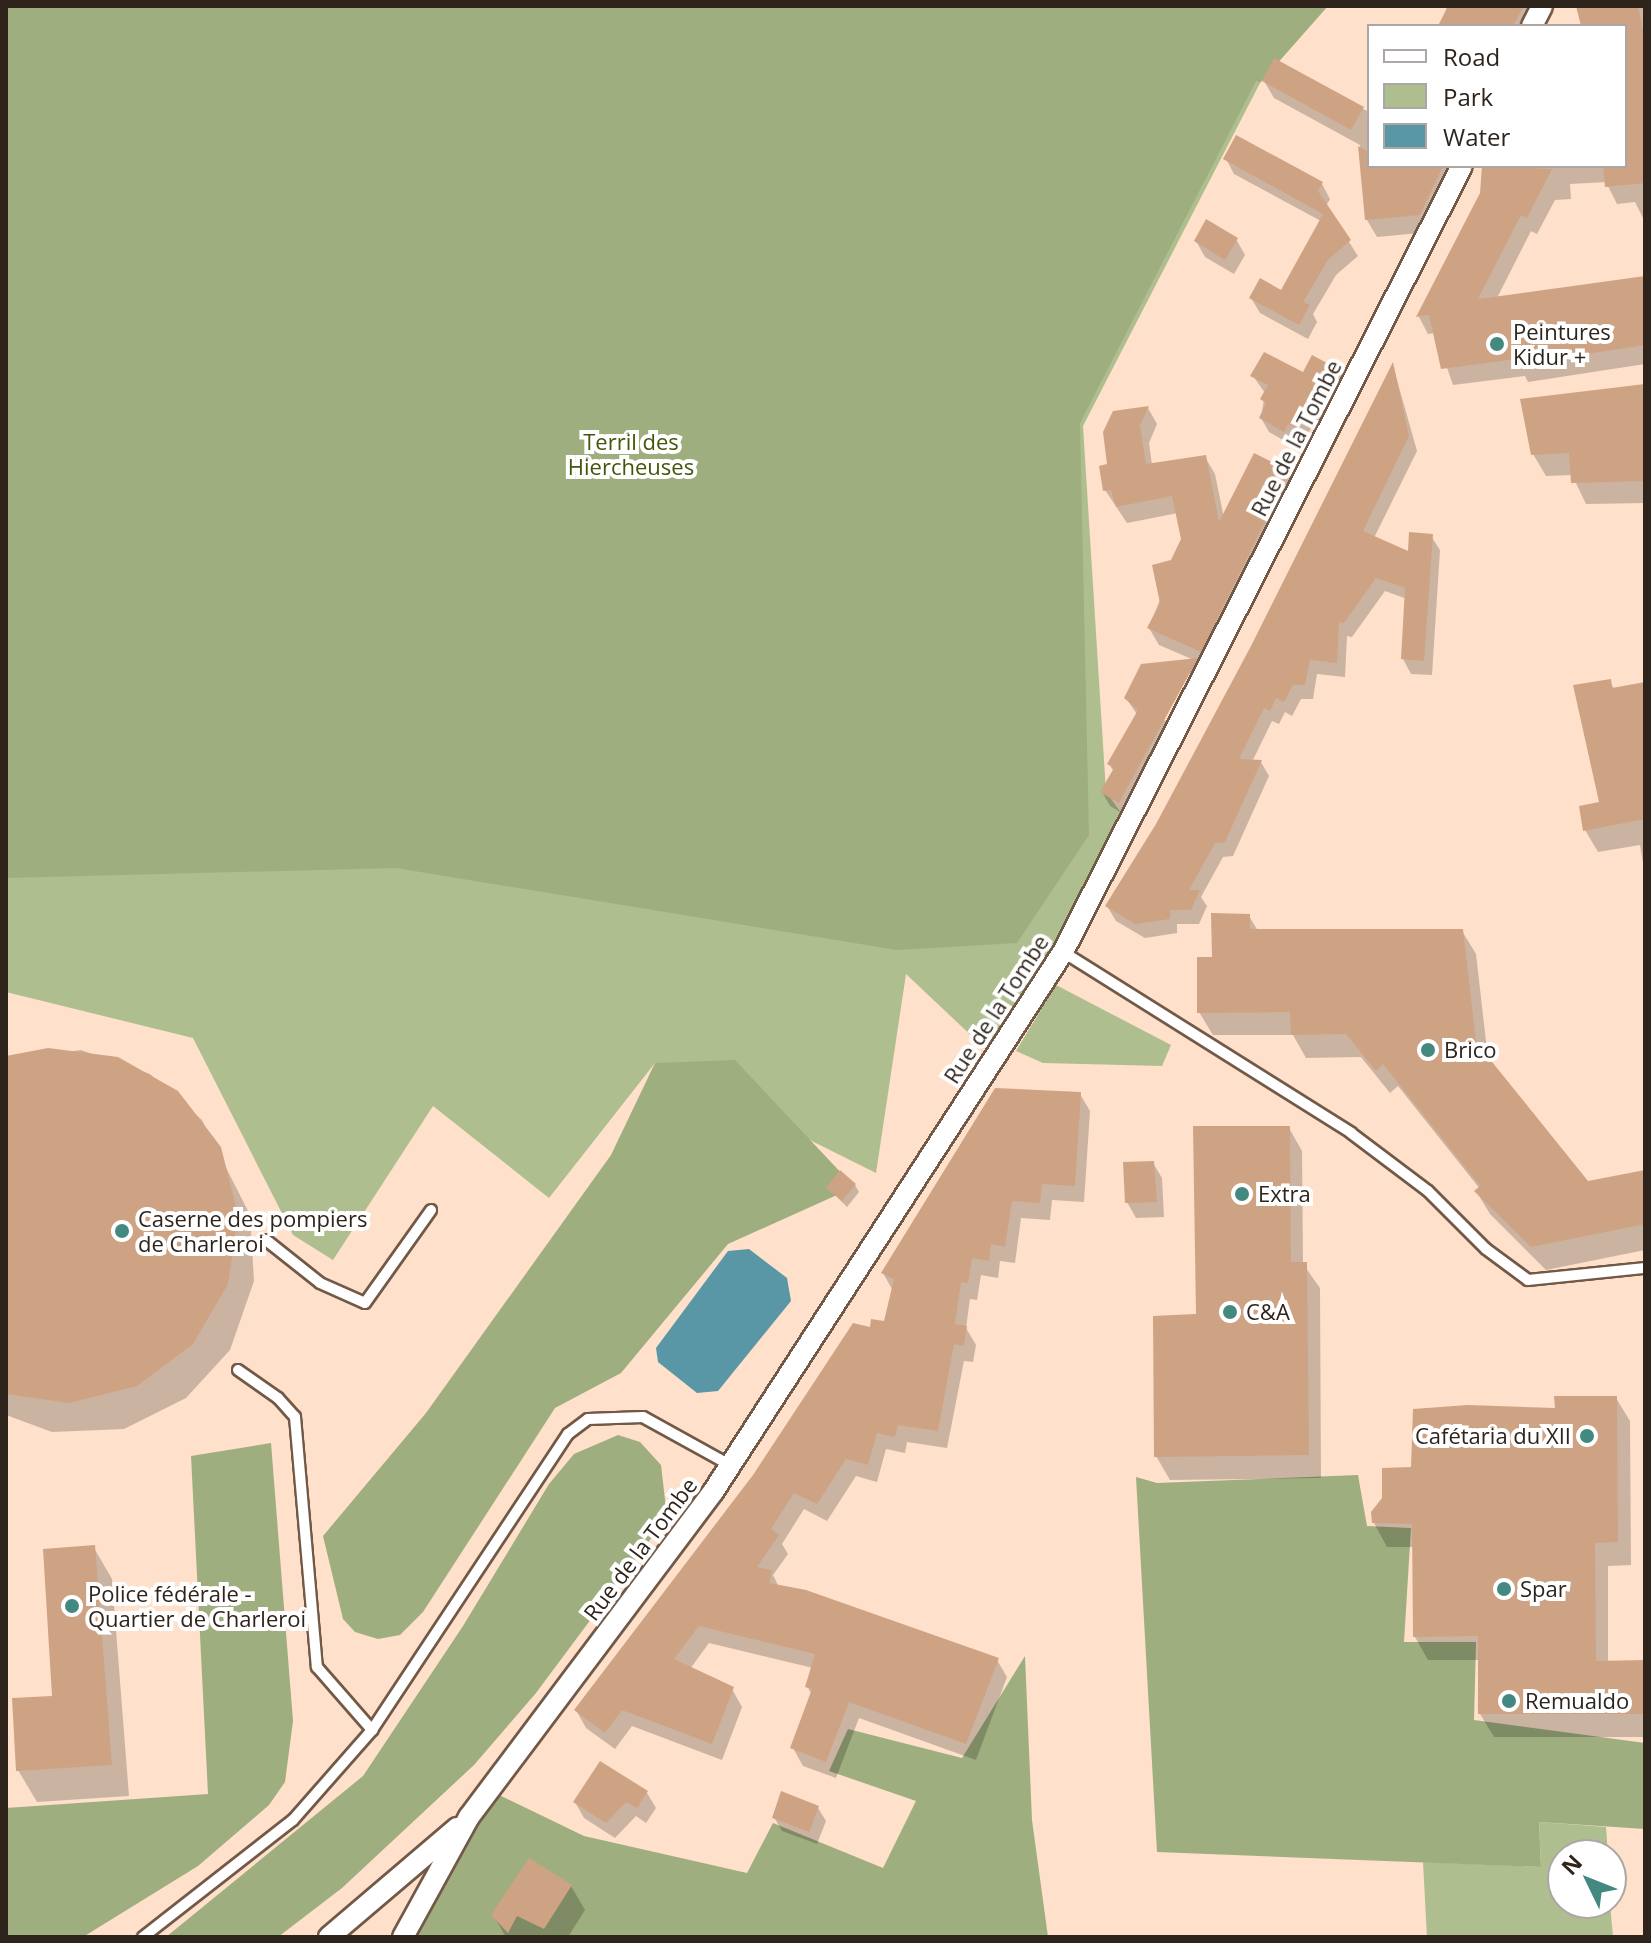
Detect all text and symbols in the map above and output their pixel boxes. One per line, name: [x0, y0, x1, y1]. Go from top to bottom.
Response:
legend: [1367, 24, 1627, 168]
text: Road: [1443, 40, 1500, 73]
text: Park: [1443, 80, 1493, 113]
text: Water: [1443, 120, 1510, 153]
place label: Peintures Kidur +: [1513, 318, 1611, 370]
marker: Peintures Kidur +: [1488, 335, 1506, 353]
street label: Rue de la Tombe: [1245, 356, 1347, 520]
park label: Terril des Hiercheuses: [568, 428, 694, 480]
street label: Rue de la Tombe: [938, 930, 1054, 1088]
place label: Brico: [1444, 1037, 1497, 1063]
marker: Brico: [1419, 1041, 1437, 1059]
place label: Extra: [1258, 1181, 1311, 1207]
marker: Extra: [1233, 1185, 1251, 1203]
place label: Caserne des pompiers de Charleroi: [138, 1205, 367, 1256]
marker: Caserne des pompiers de Charleroi: [113, 1222, 131, 1240]
place label: C&A: [1246, 1299, 1290, 1325]
marker: C&A: [1221, 1303, 1239, 1321]
place label: Cafétaria du XII: [1415, 1423, 1571, 1449]
marker: Cafétaria du XII: [1578, 1427, 1596, 1445]
street label: Rue de la Tombe: [578, 1472, 702, 1626]
place label: Spar: [1520, 1576, 1567, 1602]
place label: Police fédérale - Quartier de Charleroi: [88, 1580, 306, 1632]
marker: Spar: [1495, 1580, 1513, 1598]
marker: Police fédérale - Quartier de Charleroi: [63, 1597, 81, 1615]
place label: Remualdo: [1525, 1688, 1629, 1714]
marker: Remualdo: [1500, 1692, 1518, 1710]
north arrow: [1547, 1839, 1627, 1919]
text: N: [1554, 1847, 1588, 1881]

